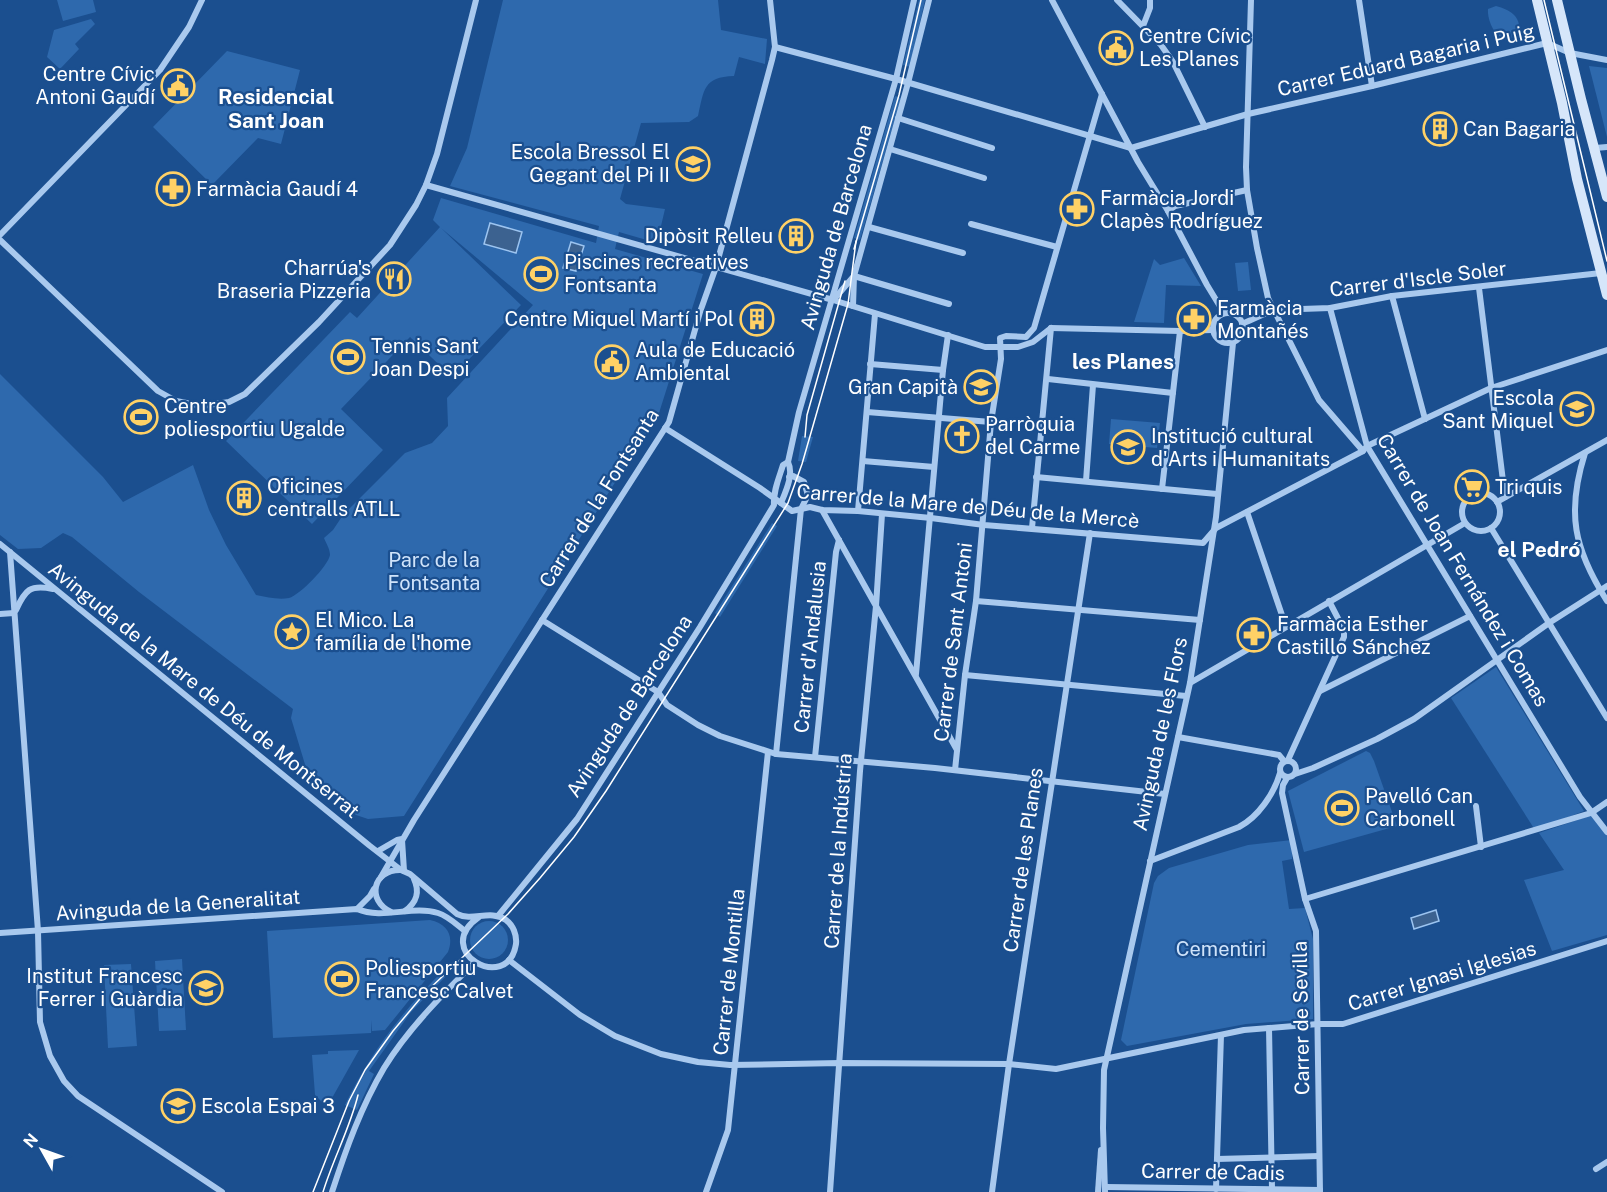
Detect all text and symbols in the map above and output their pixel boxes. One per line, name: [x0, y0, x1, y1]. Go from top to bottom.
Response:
street label: Carrer Eduard Bagaria i Puig: [1275, 19, 1537, 101]
place label: Centre Cívic Les Planes: [1139, 24, 1251, 71]
public building icon: Centre Cívic Les Planes: [1098, 30, 1134, 66]
place label: Centre Cívic Antoni Gaudí: [35, 62, 156, 109]
public building icon: Centre Cívic Antoni Gaudí: [160, 68, 196, 104]
district label: Residencial Sant Joan: [218, 84, 334, 133]
building icon: Can Bagaria: [1422, 111, 1458, 147]
place label: Can Bagaria: [1463, 117, 1576, 141]
street label: Avinguda de Barcelona: [795, 121, 877, 333]
place label: Escola Bressol El Gegant del Pi II: [511, 140, 670, 187]
school or university icon: Escola Bressol El Gegant del Pi II: [675, 146, 711, 182]
pharmacy icon: Farmàcia Gaudí 4: [155, 171, 191, 207]
place label: Farmàcia Gaudí 4: [196, 177, 358, 201]
place label: Farmàcia Jordi Clapès Rodríguez: [1100, 186, 1263, 233]
pharmacy icon: Farmàcia Jordi Clapès Rodríguez: [1059, 191, 1095, 227]
building icon: Dipòsit Relleu: [778, 218, 814, 254]
place label: Dipòsit Relleu: [644, 224, 773, 248]
place label: Piscines recreatives Fontsanta: [564, 250, 749, 297]
place label: Charrúa's Braseria Pizzeria: [217, 256, 371, 303]
sports icon: Piscines recreatives Fontsanta: [523, 256, 559, 292]
street label: Carrer d'Iscle Soler: [1328, 256, 1508, 302]
restaurant icon: Charrúa's Braseria Pizzeria: [376, 261, 412, 297]
place label: Farmàcia Montañés: [1217, 296, 1309, 343]
building icon: Centre Miquel Martí i Pol: [739, 301, 775, 337]
pharmacy icon: Farmàcia Montañés: [1176, 301, 1212, 337]
place label: Centre Miquel Martí i Pol: [504, 307, 734, 331]
place label: Tennis Sant Joan Despi: [371, 334, 479, 381]
place label: Aula de Educació Ambiental: [635, 338, 795, 385]
sports icon: Tennis Sant Joan Despi: [330, 339, 366, 375]
public building icon: Aula de Educació Ambiental: [594, 344, 630, 380]
district label: les Planes: [1072, 349, 1174, 374]
school or university icon: Gran Capità: [963, 369, 999, 405]
place label: Gran Capità: [848, 375, 958, 399]
place label: Escola Sant Miquel: [1442, 386, 1554, 433]
school or university icon: Escola Sant Miquel: [1559, 391, 1595, 427]
place label: Centre poliesportiu Ugalde: [164, 394, 345, 441]
sports icon: Centre poliesportiu Ugalde: [123, 399, 159, 435]
street label: Carrer de la Fontsanta: [534, 404, 664, 592]
place label: Parròquia del Carme: [985, 412, 1080, 459]
church icon: Parròquia del Carme: [944, 418, 980, 454]
place label: Institució cultural d'Arts i Humanitats: [1151, 424, 1330, 471]
school or university icon: Institució cultural d'Arts i Humanitats: [1110, 429, 1146, 465]
street label: Carrer de Joan Fernández i Comas: [1372, 429, 1554, 711]
supermarket icon: Tri quis: [1454, 469, 1490, 505]
place label: Oficines centralls ATLL: [267, 474, 400, 521]
place label: Tri quis: [1495, 475, 1562, 499]
street label: Carrer de la Mare de Déu de la Mercè: [796, 479, 1140, 533]
building icon: Oficines centralls ATLL: [226, 480, 262, 516]
district label: el Pedró: [1498, 537, 1580, 562]
street label: Carrer de Sant Antoni: [929, 541, 977, 743]
park label: Parc de la Fontsanta: [388, 548, 480, 595]
street label: Avinguda de la Mare de Déu de Montserrat: [44, 557, 364, 823]
street label: Carrer d'Andalusia: [789, 560, 831, 734]
place label: El Mico. La família de l'home: [315, 608, 472, 655]
street label: Avinguda de Barcelona: [561, 610, 697, 802]
place label: Farmàcia Esther Castillo Sánchez: [1277, 612, 1431, 659]
place icon: El Mico. La família de l'home: [274, 614, 310, 650]
pharmacy icon: Farmàcia Esther Castillo Sánchez: [1236, 617, 1272, 653]
street label: Avinguda de les Flors: [1128, 635, 1192, 833]
street label: Carrer de la Indústria: [819, 752, 857, 950]
street label: Carrer de les Planes: [998, 766, 1048, 954]
place label: Pavelló Can Carbonell: [1365, 784, 1473, 831]
sports icon: Pavelló Can Carbonell: [1324, 790, 1360, 826]
street label: Avinguda de la Generalitat: [55, 884, 301, 926]
street label: Carrer de Montilla: [708, 887, 750, 1057]
street label: Carrer Ignasi Iglesias: [1345, 936, 1539, 1016]
park label: Cementiri: [1176, 937, 1266, 961]
street label: Carrer de Sevilla: [1288, 941, 1314, 1095]
place label: Poliesportiu Francesc Calvet: [365, 956, 514, 1003]
sports icon: Poliesportiu Francesc Calvet: [324, 961, 360, 997]
place label: Institut Francesc Ferrer i Guàrdia: [26, 964, 183, 1011]
school or university icon: Institut Francesc Ferrer i Guàrdia: [188, 970, 224, 1006]
school or university icon: Escola Espai 3: [160, 1088, 196, 1124]
place label: Escola Espai 3: [201, 1094, 335, 1118]
north arrow: [12, 1120, 72, 1180]
text: N: [20, 1130, 42, 1152]
street label: Carrer de Cadis: [1141, 1159, 1285, 1185]

